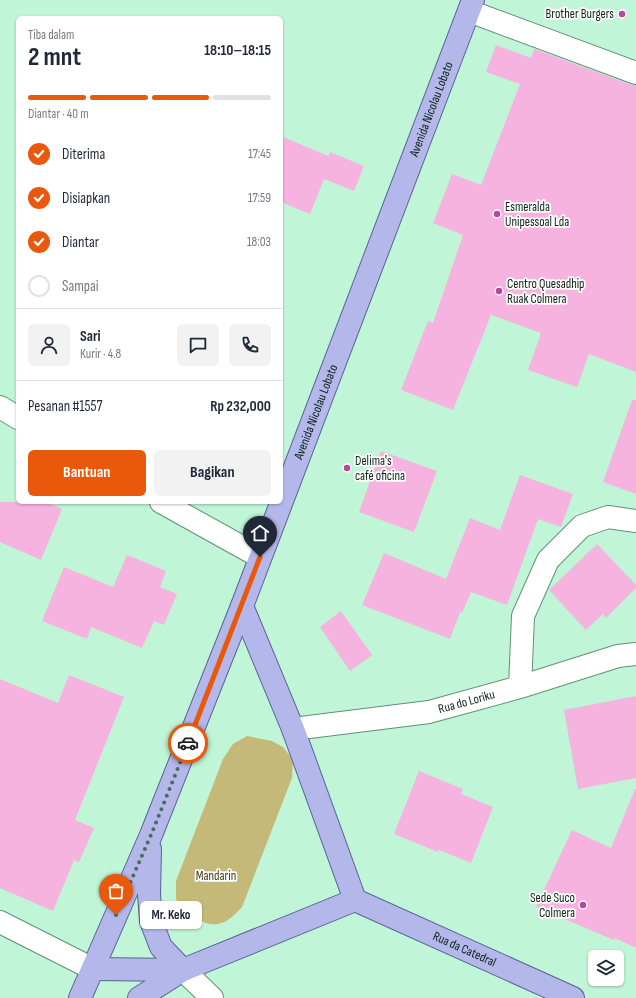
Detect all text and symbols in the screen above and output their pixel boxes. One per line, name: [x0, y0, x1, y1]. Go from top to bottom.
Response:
place label: Brother Burgers: [546, 6, 614, 22]
marker: Brother Burgers: [617, 9, 627, 19]
text: Tiba dalam: [28, 27, 74, 43]
text: 18:10–18:15: [204, 41, 271, 60]
text: 2 mnt: [28, 42, 81, 73]
street label: Avenida Nicolau Lobato: [406, 59, 457, 160]
text: Diantar · 40 m: [28, 106, 88, 122]
icon: check: [28, 143, 50, 165]
text: Diterima: [62, 145, 105, 164]
text: 17:45: [248, 146, 271, 162]
icon: check: [28, 187, 50, 209]
text: Disiapkan: [62, 189, 110, 208]
text: 17:59: [248, 190, 271, 206]
place label: Esmeralda Unipessoal Lda: [505, 199, 569, 230]
marker: Esmeralda Unipessoal Lda: [492, 209, 502, 219]
icon: check: [28, 231, 50, 253]
text: Diantar: [62, 233, 99, 252]
text: 18:03: [247, 234, 271, 250]
place label: Centro Quesadhip Ruak Colmera: [507, 276, 585, 307]
text: Sampai: [62, 277, 99, 296]
marker: Centro Quesadhip Ruak Colmera: [494, 286, 504, 296]
button: person: [28, 324, 70, 366]
button: chat: [177, 324, 219, 366]
button: phone: [229, 324, 271, 366]
text: Sari: [80, 327, 101, 346]
text: Kurir · 4.8: [80, 346, 121, 362]
street label: Avenida Nicolau Lobato: [290, 362, 341, 463]
text: Pesanan #1557: [28, 397, 103, 416]
text: Rp 232,000: [210, 397, 271, 416]
button: Bantuan: [28, 450, 146, 496]
button: Bagikan: [154, 450, 271, 496]
place label: Delima's café oficina: [355, 453, 405, 484]
marker: Delima's café oficina: [342, 463, 352, 473]
pin: [243, 516, 277, 557]
icon: home: [249, 522, 271, 544]
street label: Rua do Loriku: [436, 686, 497, 717]
courier: [168, 723, 208, 763]
icon: car: [177, 732, 199, 754]
park label: Mandarin: [196, 868, 236, 884]
pin: [99, 874, 133, 915]
icon: bag: [105, 880, 127, 902]
place label: Sede Suco Colmera: [530, 890, 575, 921]
marker: Sede Suco Colmera: [578, 900, 588, 910]
callout: Mr. Keko: [140, 901, 202, 929]
text: Mr. Keko: [151, 907, 191, 923]
street label: Rua da Catedral: [430, 928, 499, 970]
map controls: [588, 950, 624, 986]
button: layers: [588, 950, 624, 986]

